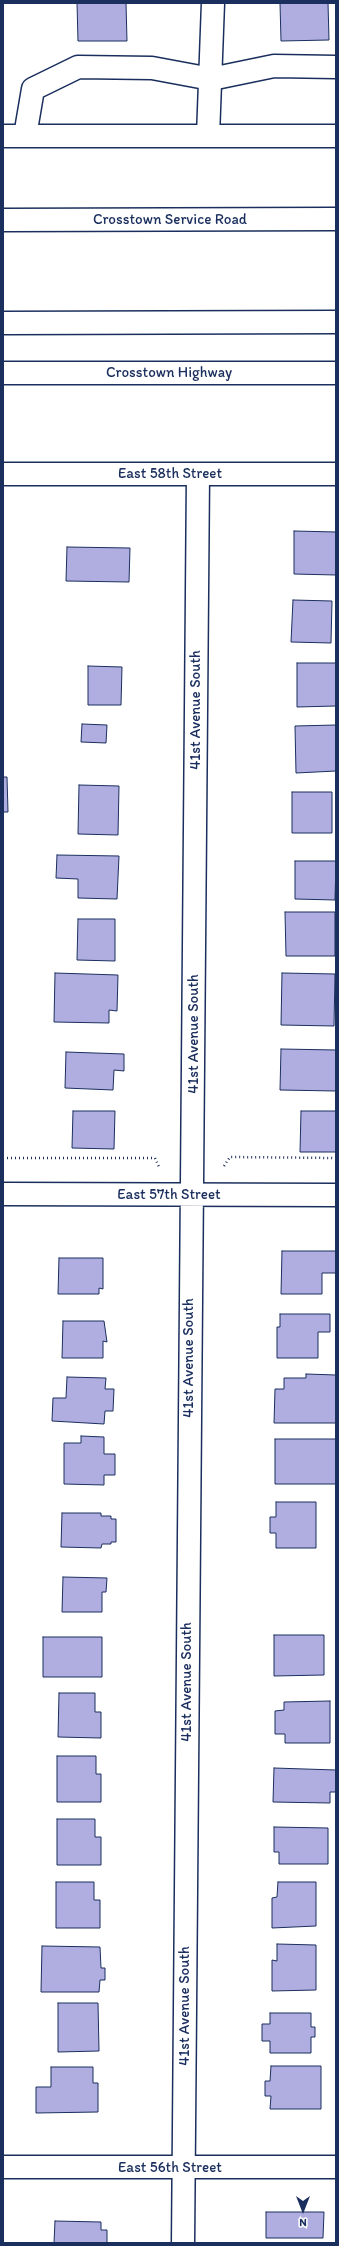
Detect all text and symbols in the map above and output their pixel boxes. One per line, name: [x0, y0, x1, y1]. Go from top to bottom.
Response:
street label: Crosstown Service Road: [93, 211, 247, 229]
street label: Crosstown Highway: [106, 364, 232, 382]
street label: East 58th Street: [118, 465, 222, 483]
street label: 41st Avenue South: [187, 650, 205, 770]
street label: 41st Avenue South: [185, 974, 203, 1094]
street label: East 57th Street: [117, 1186, 221, 1204]
street label: 41st Avenue South: [180, 1298, 198, 1418]
street label: 41st Avenue South: [178, 1622, 196, 1742]
street label: 41st Avenue South: [176, 1946, 194, 2066]
street label: East 56th Street: [118, 2159, 222, 2177]
north arrow: [283, 2190, 323, 2230]
text: N: [299, 2216, 307, 2229]

